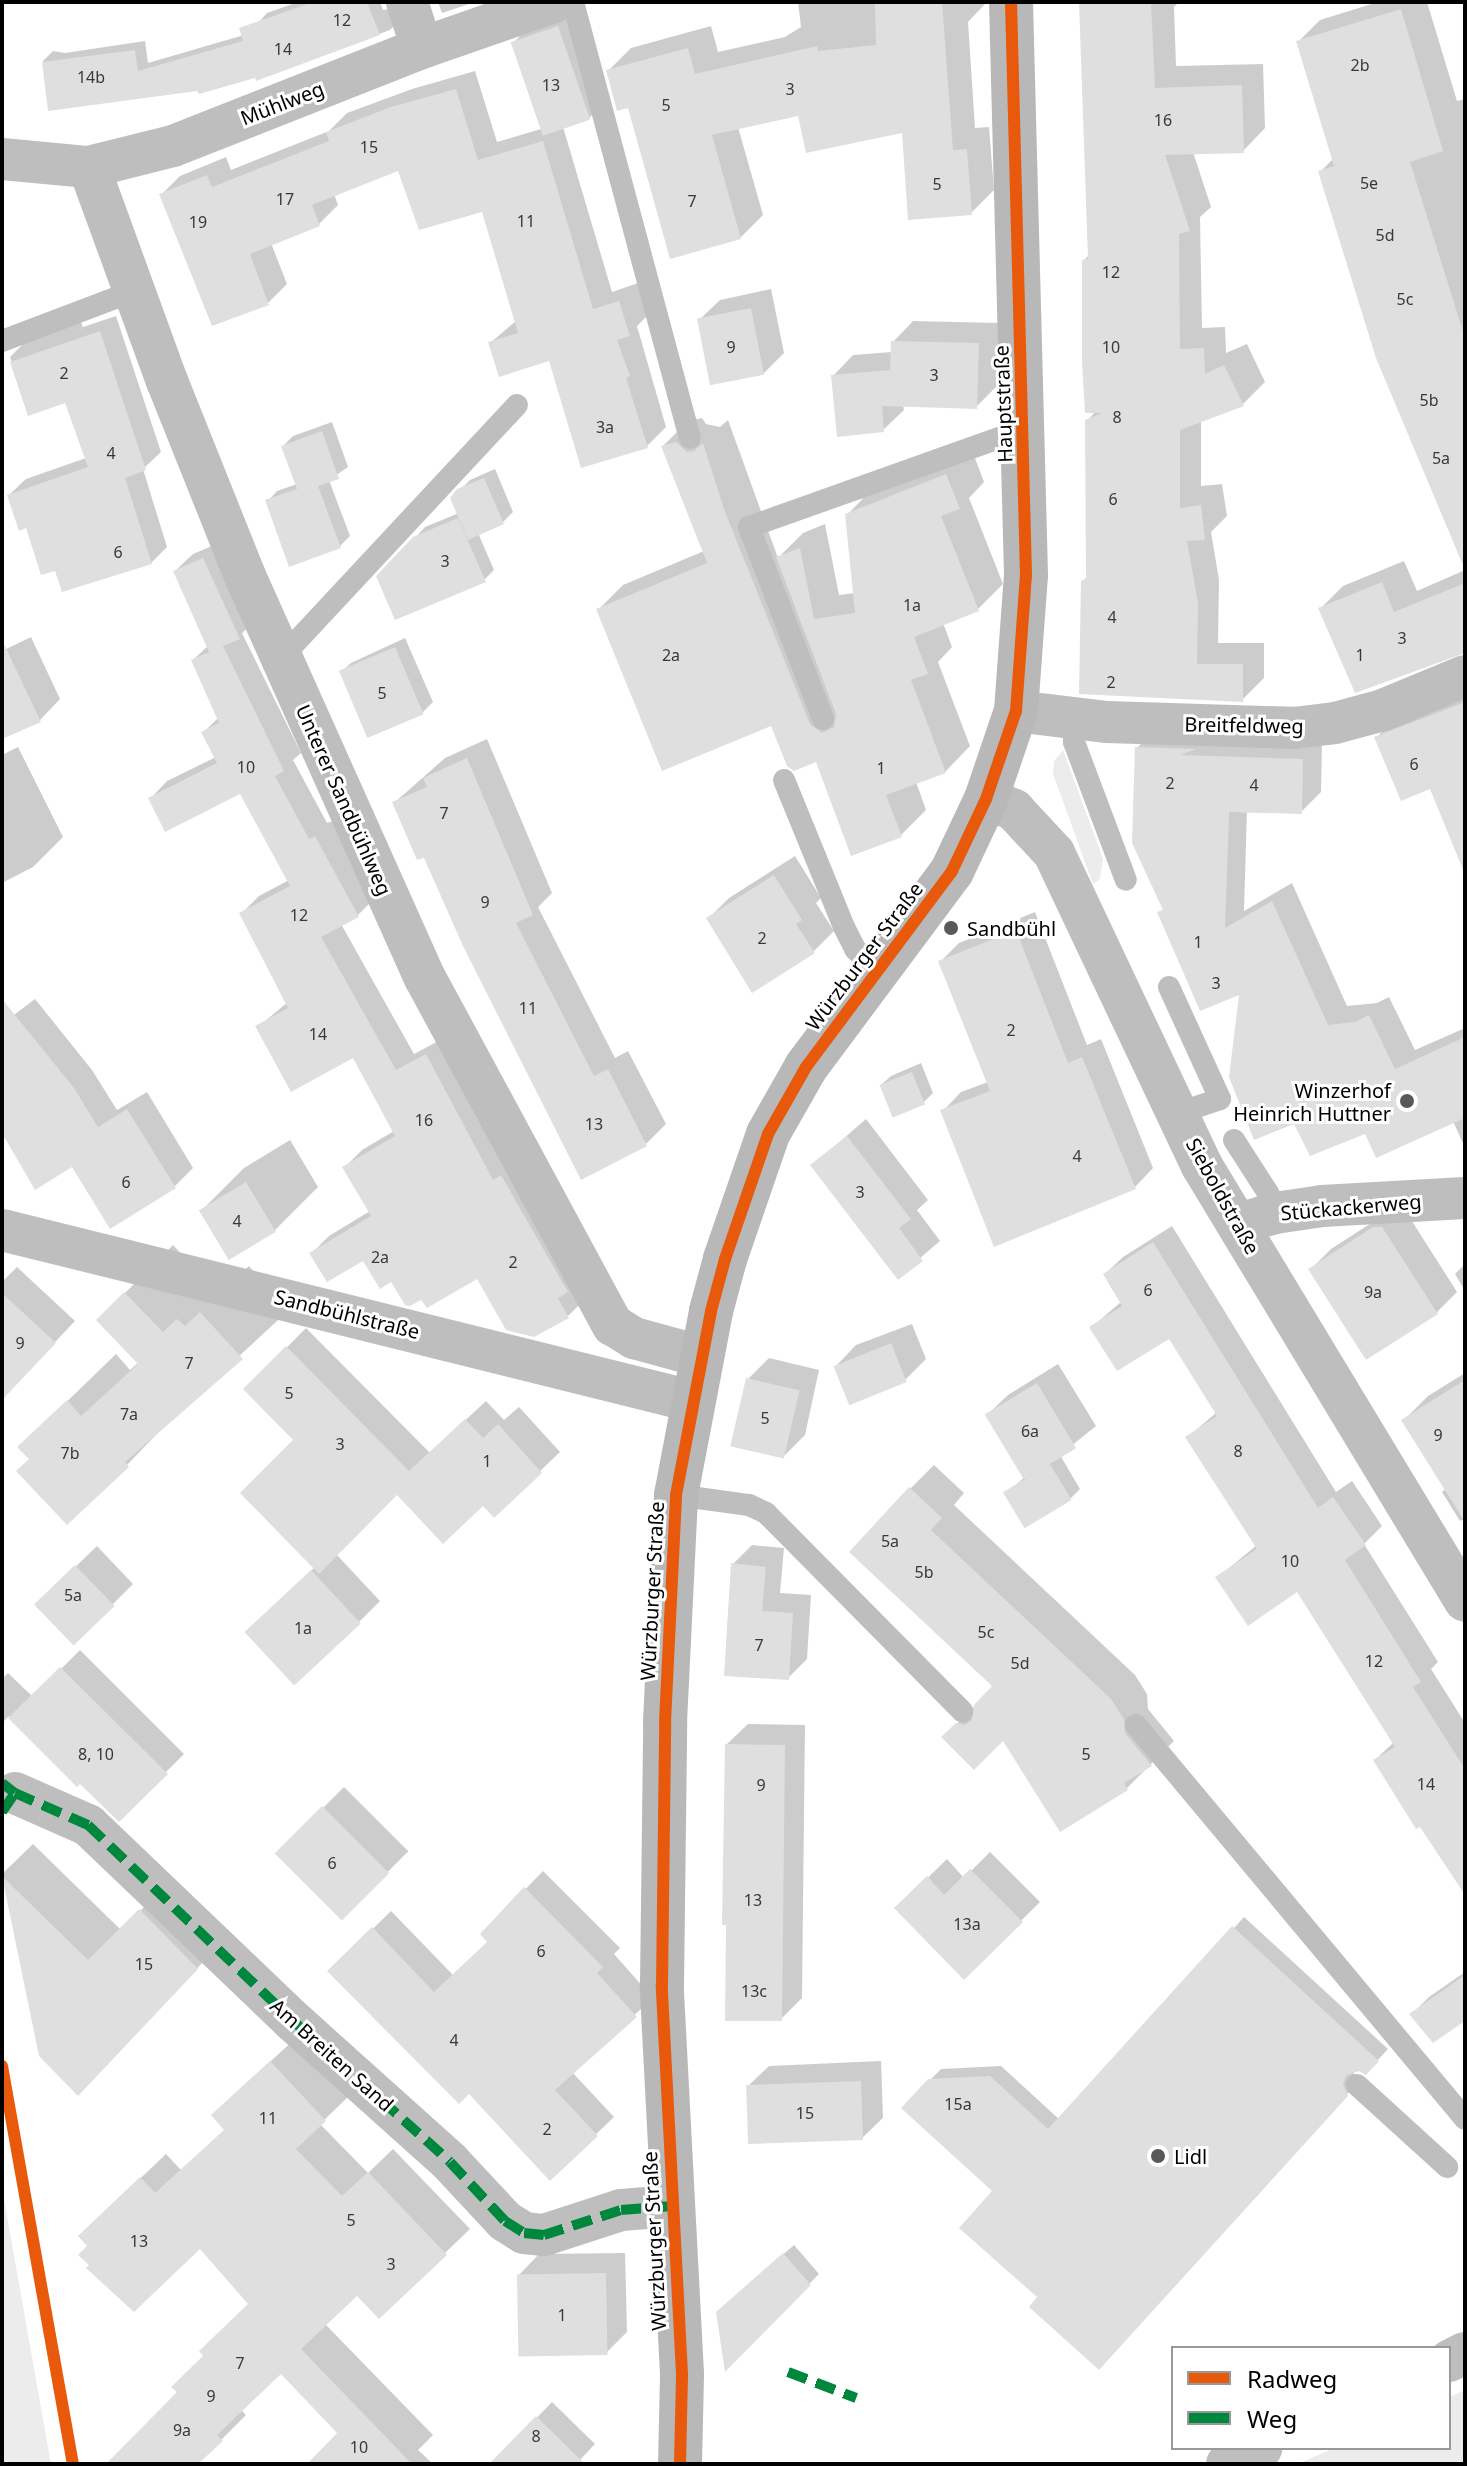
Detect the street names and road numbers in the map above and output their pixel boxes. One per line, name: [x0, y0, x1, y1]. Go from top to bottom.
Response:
street label: Mühlweg: [237, 76, 327, 130]
street label: Hauptstraße: [989, 345, 1017, 463]
street label: Unterer Sandbühlweg: [291, 701, 397, 899]
street label: Breitfeldweg: [1184, 712, 1304, 738]
street label: Würzburger Straße: [800, 877, 928, 1035]
street label: Sieboldstraße: [1181, 1134, 1265, 1258]
street label: Stückackerweg: [1280, 1189, 1422, 1225]
street label: Sandbühlstraße: [272, 1284, 422, 1344]
street label: Würzburger Straße: [635, 1501, 669, 1681]
street label: Am Breiten Sand: [266, 1994, 398, 2116]
street label: Würzburger Straße: [637, 2151, 671, 2331]

